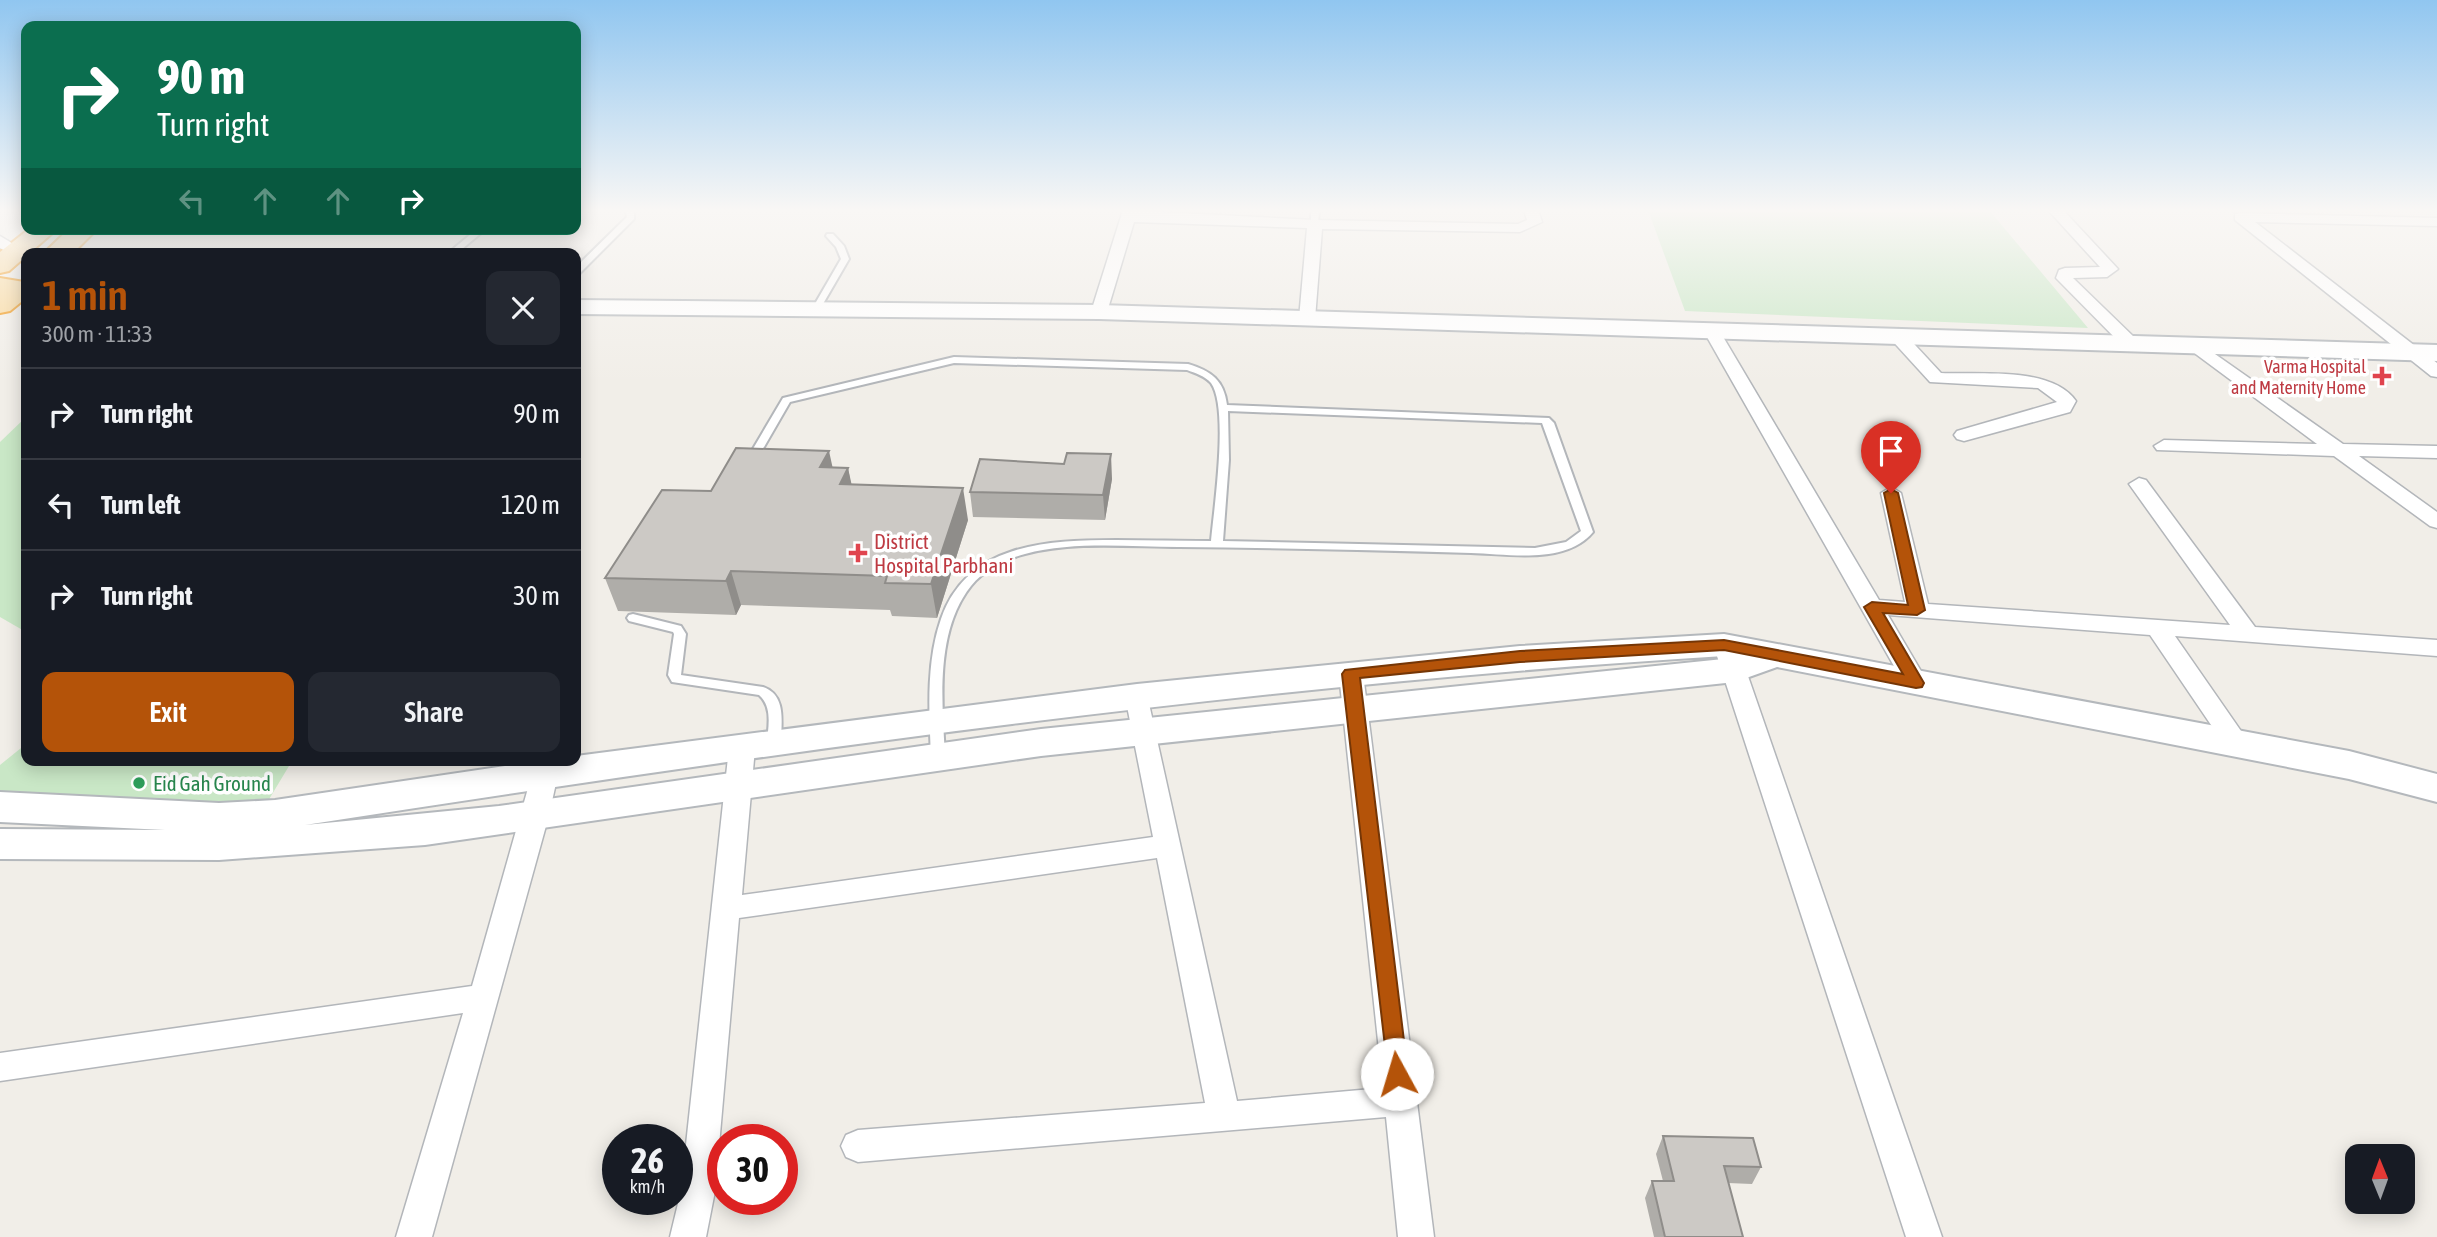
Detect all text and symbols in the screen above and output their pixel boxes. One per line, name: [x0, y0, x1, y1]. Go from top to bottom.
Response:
text: 90 m: [157, 48, 245, 104]
icon: right: [42, 49, 133, 140]
text: Turn right: [157, 106, 270, 143]
icon: left: [173, 182, 211, 220]
icon: ahead: [246, 182, 284, 220]
icon: ahead: [319, 182, 357, 220]
icon: right: [392, 182, 430, 220]
text: 1 min: [42, 271, 128, 319]
button: close: [486, 271, 560, 345]
text: 300 m · 11:33: [42, 321, 153, 347]
place label: Varma Hospital and Maternity Home: [2231, 356, 2366, 398]
marker: Varma Hospital and Maternity Home: [2372, 366, 2392, 386]
icon: right: [42, 395, 80, 433]
text: Turn right: [101, 399, 192, 429]
text: 90 m: [513, 399, 560, 429]
pin: [1861, 421, 1921, 493]
icon: arrive: [1872, 432, 1910, 470]
icon: left: [42, 486, 80, 524]
text: Turn left: [101, 490, 181, 520]
text: 120 m: [501, 490, 560, 520]
place label: District Hospital Parbhani: [874, 529, 1013, 577]
marker: District Hospital Parbhani: [848, 543, 868, 563]
icon: right: [42, 577, 80, 615]
text: Turn right: [101, 581, 192, 611]
text: 30 m: [513, 581, 560, 611]
button: Exit: [42, 672, 294, 752]
button: Share: [308, 672, 560, 752]
place label: Eid Gah Ground: [153, 771, 271, 795]
marker: Eid Gah Ground: [131, 775, 147, 791]
position arrow: [1360, 1037, 1434, 1111]
speed limit sign: 30: [707, 1124, 798, 1215]
text: 26: [631, 1140, 664, 1180]
north arrow: [2345, 1144, 2415, 1214]
map controls: [2345, 1144, 2415, 1214]
text: km/h: [630, 1176, 665, 1197]

